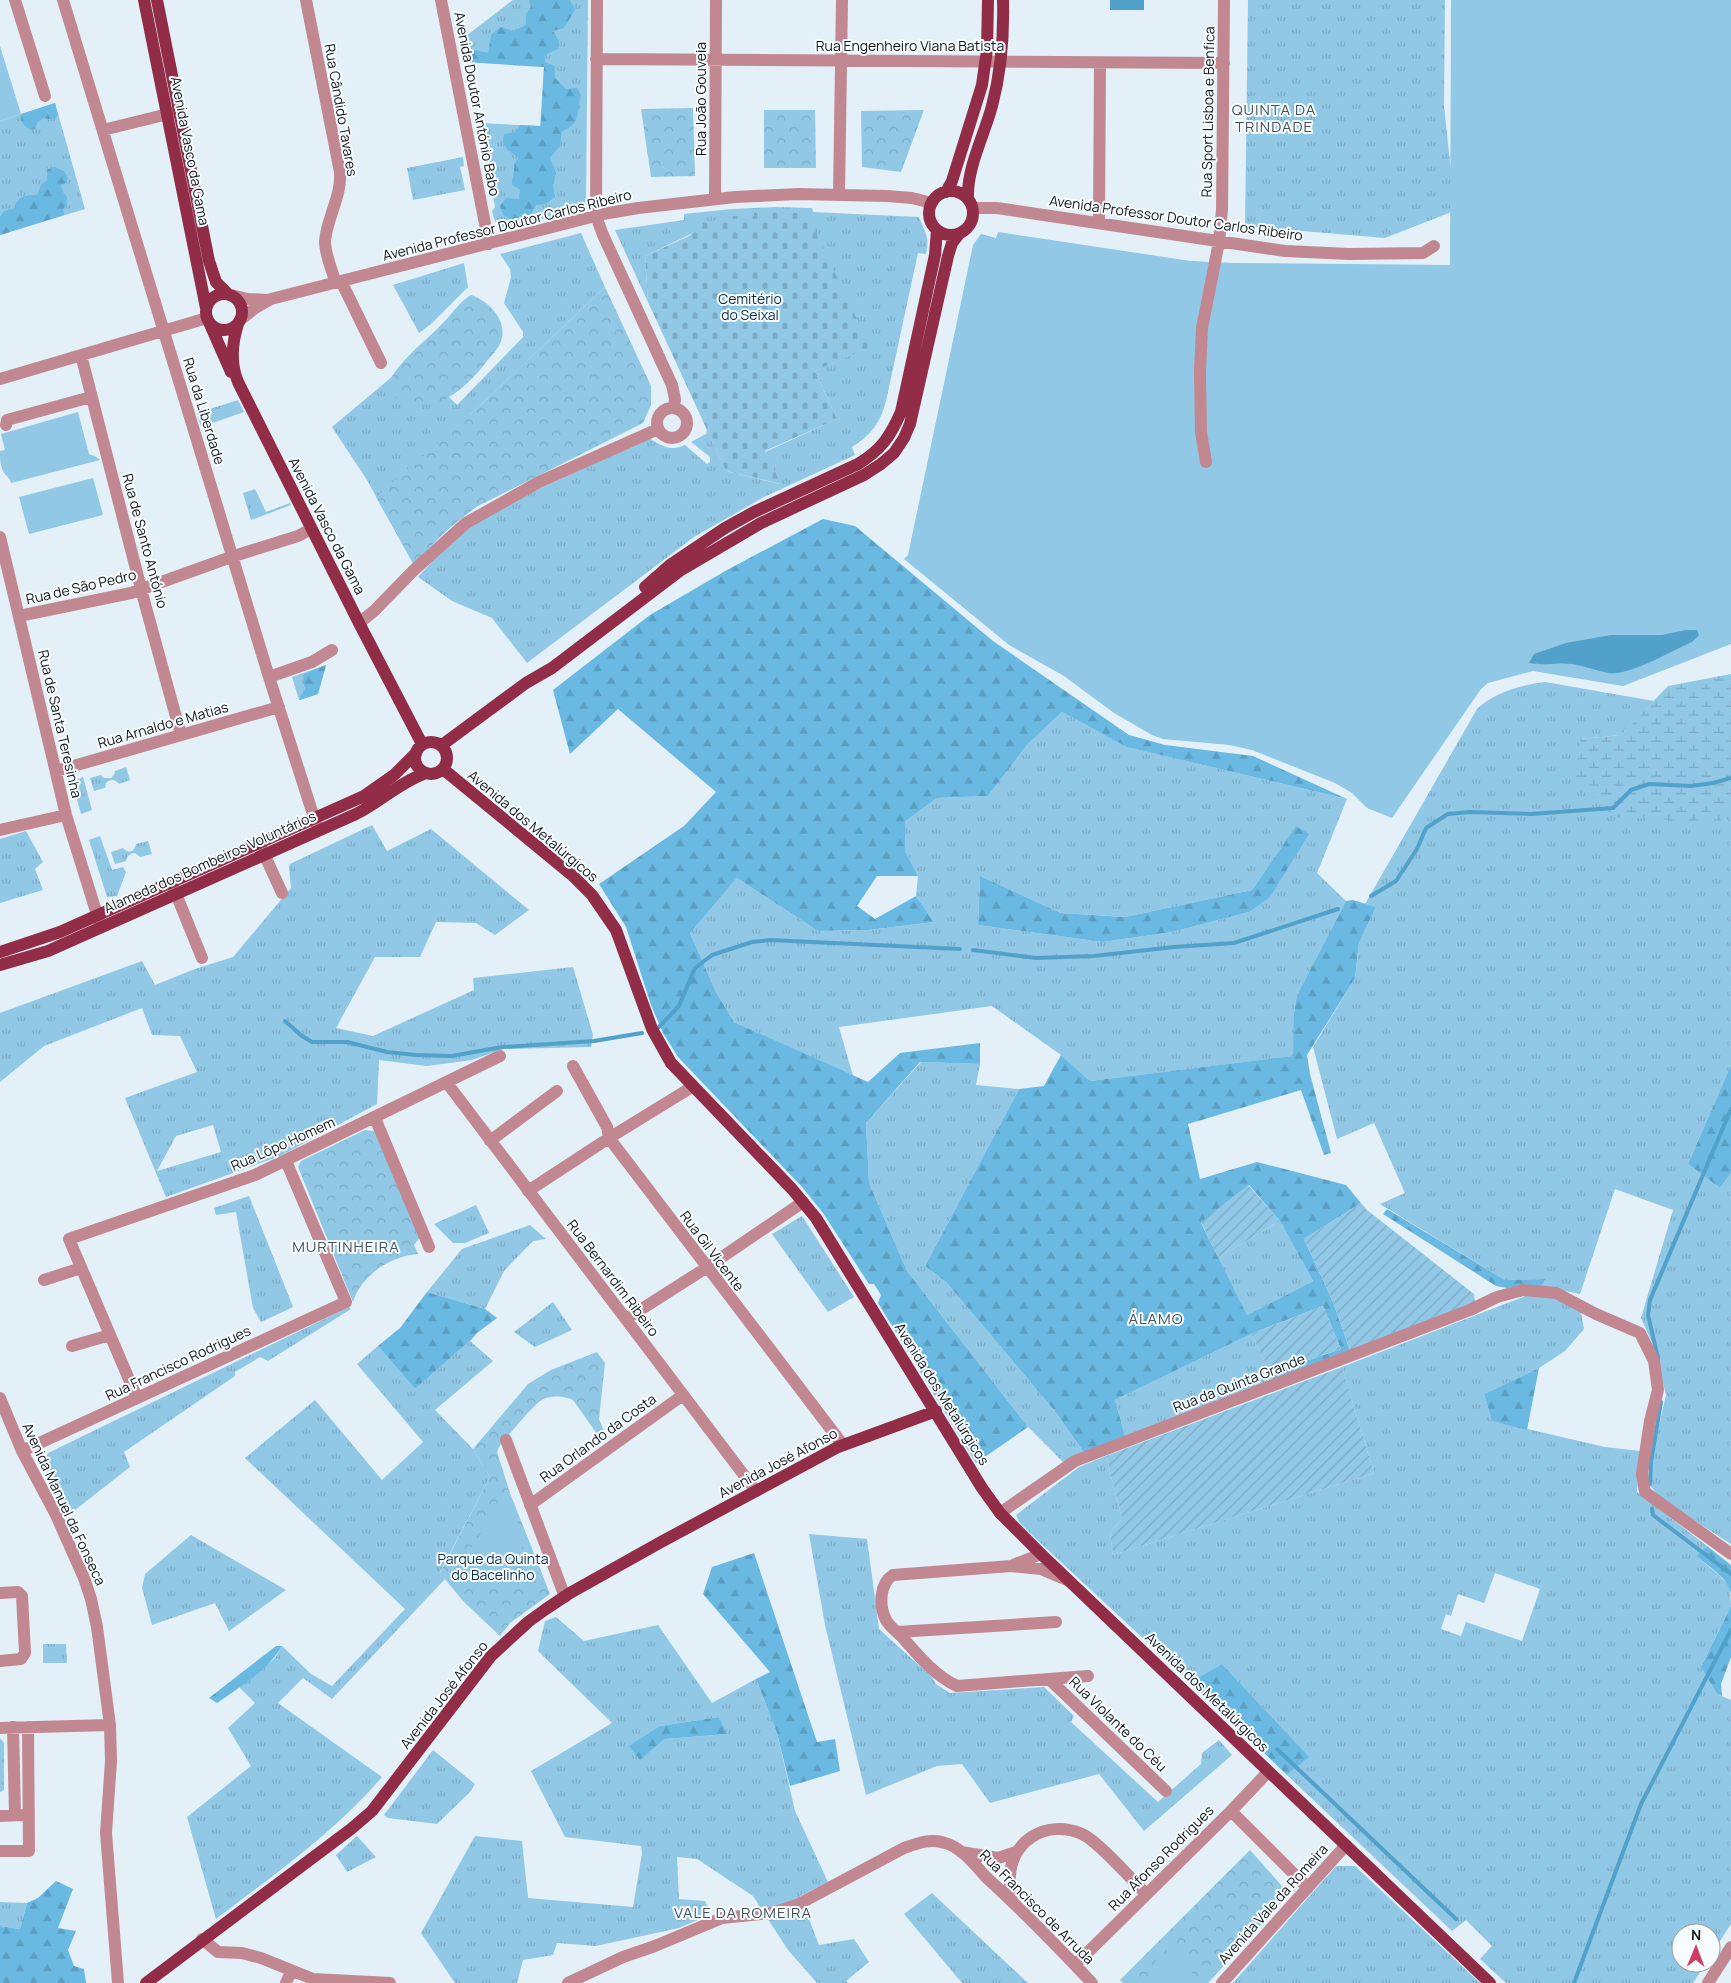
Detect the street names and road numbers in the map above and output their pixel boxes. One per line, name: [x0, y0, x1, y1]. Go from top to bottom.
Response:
street label: Avenida Doutor António Babo: [450, 10, 505, 198]
street label: Rua Sport Lisboa e Benfica: [1197, 26, 1218, 198]
street label: Rua Engenheiro Viana Batista: [816, 36, 1004, 55]
street label: Rua Cândido Tavares: [320, 42, 363, 178]
street label: Rua João Gouveia: [691, 42, 710, 156]
street label: Avenida Vasco da Gama: [167, 75, 214, 227]
street label: Avenida Professor Doutor Carlos Ribeiro: [380, 184, 633, 265]
street label: Avenida Professor Doutor Carlos Ribeiro: [1048, 190, 1304, 245]
street label: Rua da Liberdade: [179, 355, 230, 467]
street label: Avenida Vasco da Gama: [285, 454, 370, 597]
street label: Rua de Santo António: [118, 471, 173, 610]
street label: Rua de São Pedro: [24, 565, 138, 608]
street label: Rua de Santa Teresinha: [34, 648, 87, 800]
street label: Rua Arnaldo e Matias: [95, 697, 230, 752]
street label: Avenida dos Metalúrgicos: [464, 765, 602, 886]
street label: Alameda dos Bombeiros Voluntários: [101, 806, 319, 917]
street label: Rua Lôpo Homem: [228, 1112, 338, 1175]
street label: Rua Gil Vicente: [676, 1207, 749, 1295]
street label: Rua Bernardim Ribeiro: [563, 1215, 664, 1340]
street label: Avenida dos Metalúrgicos: [891, 1319, 994, 1469]
street label: Rua Francisco Rodrigues: [102, 1321, 254, 1405]
street label: Rua da Quinta Grande: [1170, 1349, 1308, 1416]
street label: Rua Orlando da Costa: [536, 1389, 660, 1486]
street label: Avenida Manuel da Fonseca: [18, 1419, 111, 1588]
street label: Avenida José Afonso: [715, 1423, 841, 1502]
street label: Avenida dos Metalúrgicos: [1142, 1628, 1273, 1756]
street label: Avenida José Afonso: [395, 1637, 492, 1753]
street label: Rua Violante do Céu: [1065, 1672, 1171, 1775]
street label: Rua Afonso Rodrigues: [1104, 1801, 1218, 1915]
street label: Avenida Vale da Romeira: [1214, 1840, 1332, 1968]
street label: Rua Francisco de Arruda: [976, 1845, 1099, 1968]

